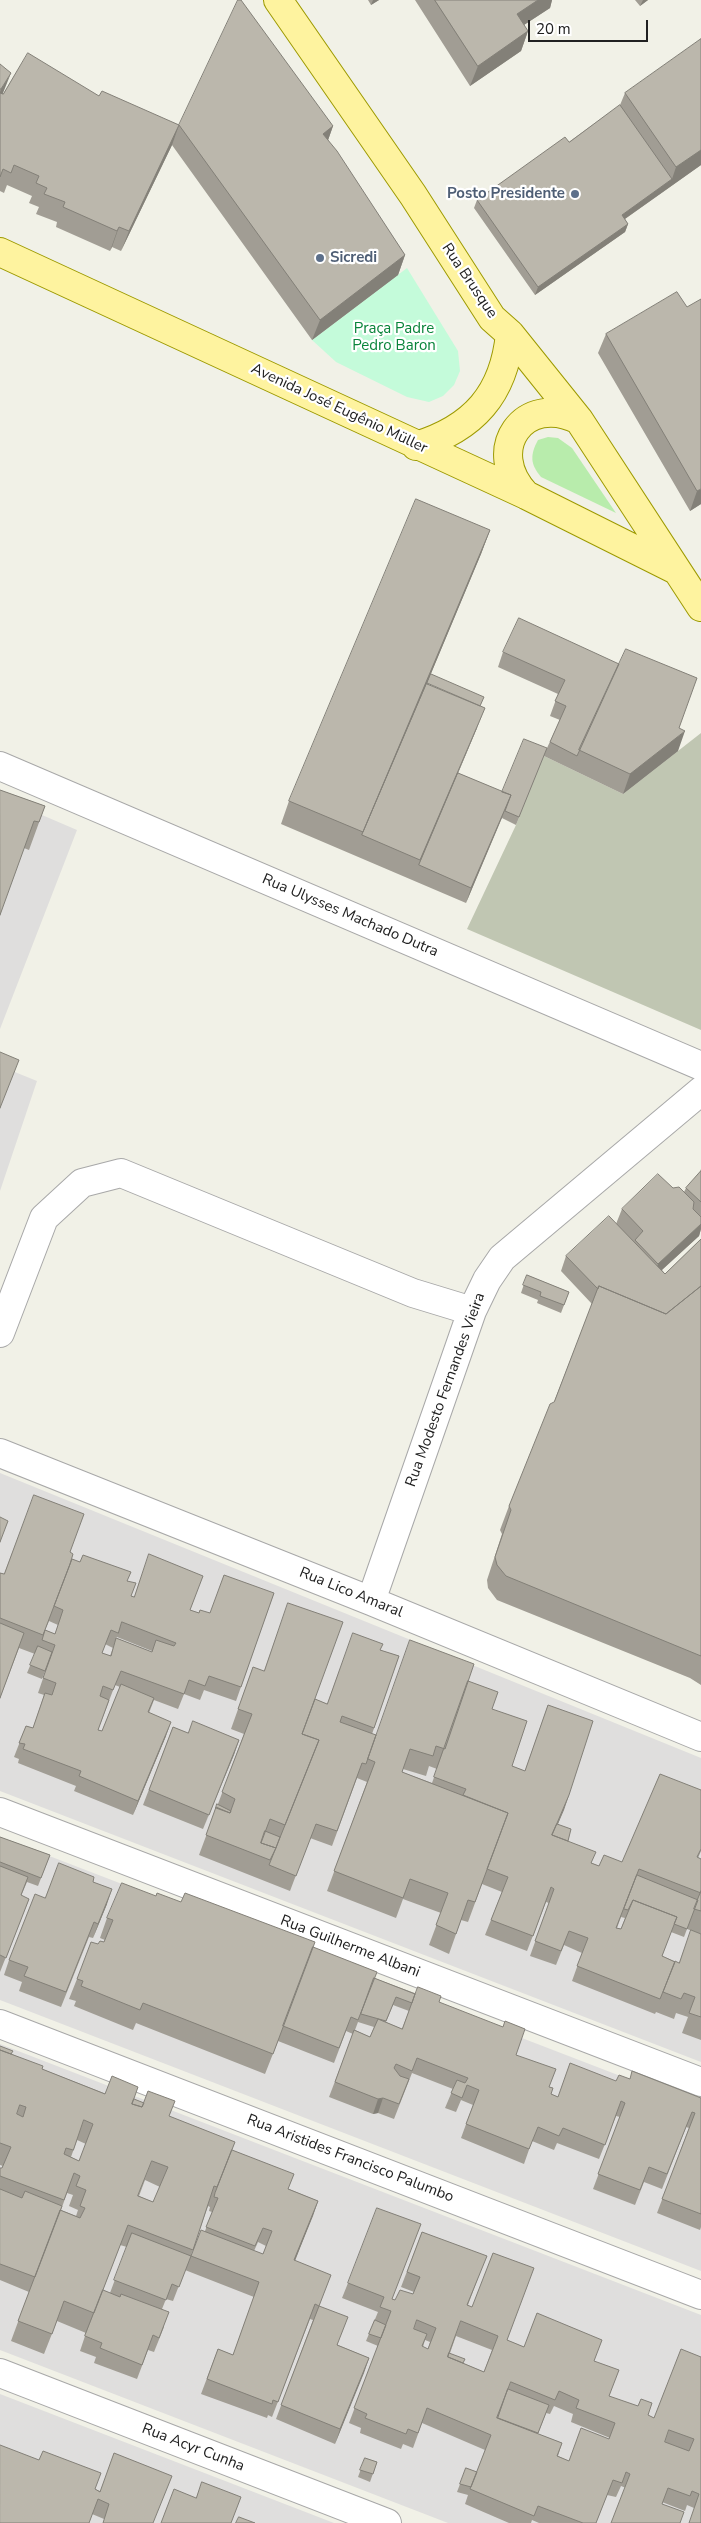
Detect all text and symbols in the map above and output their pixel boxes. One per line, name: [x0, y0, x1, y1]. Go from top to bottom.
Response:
scale bar: [531, 10, 651, 42]
text: 20 m: [536, 19, 571, 39]
place label: Posto Presidente: [447, 185, 565, 203]
marker: Posto Presidente: [569, 188, 581, 200]
street label: Rua Brusque: [437, 240, 501, 322]
place label: Sicredi: [330, 249, 377, 267]
marker: Sicredi: [314, 252, 326, 264]
park label: Praça Padre Pedro Baron: [352, 320, 436, 355]
street label: Avenida José Eugênio Müller: [248, 360, 430, 458]
street label: Rua Ulysses Machado Dutra: [259, 871, 441, 961]
street label: Rua Modesto Fernandes Vieira: [402, 1290, 490, 1490]
street label: Rua Lico Amaral: [297, 1564, 405, 1622]
street label: Rua Guilherme Albani: [278, 1912, 422, 1982]
street label: Rua Aristides Francisco Palumbo: [244, 2111, 456, 2207]
street label: Rua Acyr Cunha: [139, 2420, 247, 2476]

